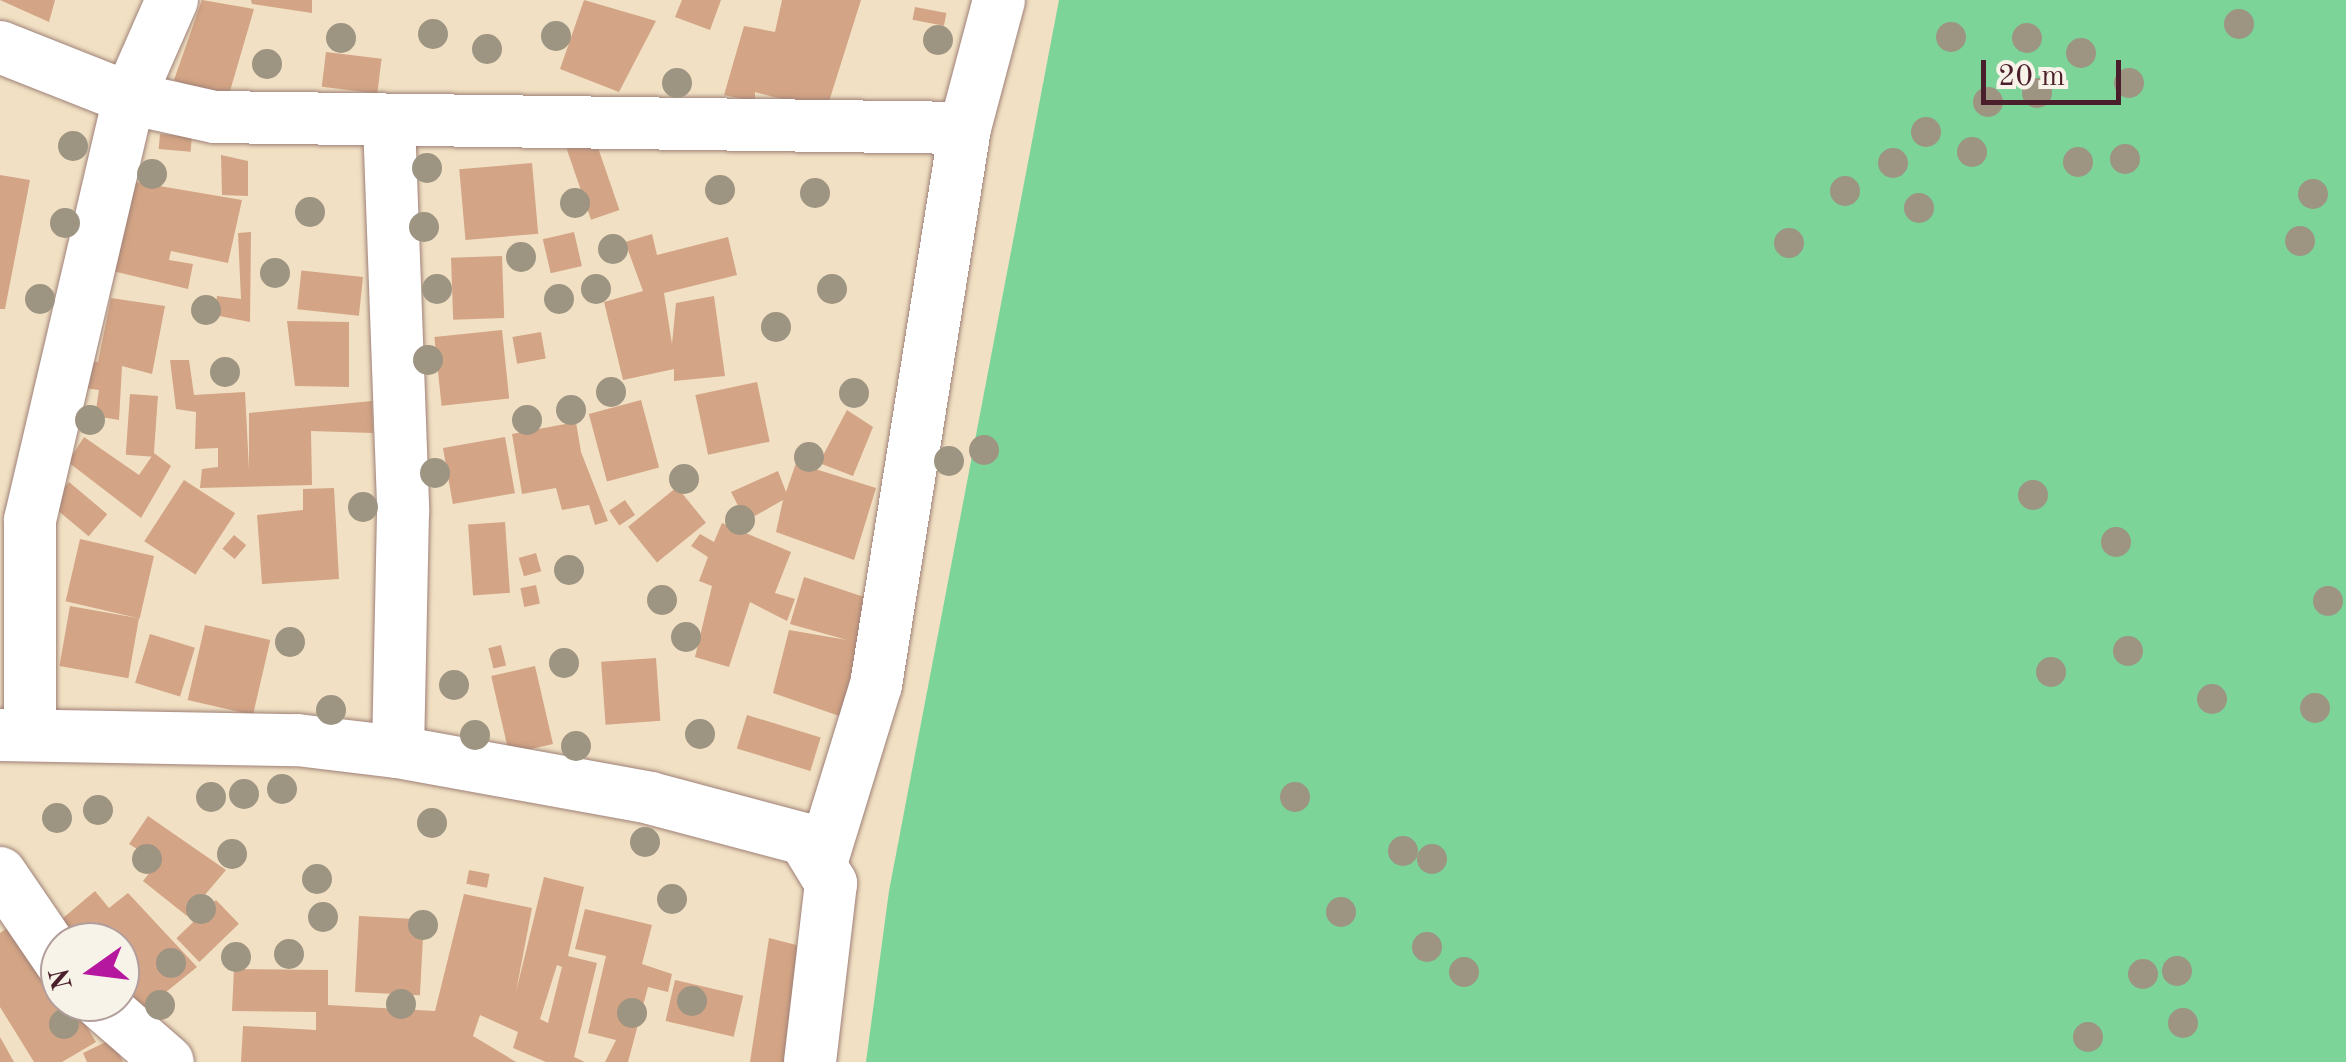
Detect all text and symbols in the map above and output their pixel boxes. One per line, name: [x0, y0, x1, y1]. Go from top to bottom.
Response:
scale bar: [1986, 40, 2126, 102]
text: 20 m: [1998, 62, 2065, 92]
north arrow: [40, 922, 140, 1022]
text: N: [47, 965, 79, 993]

